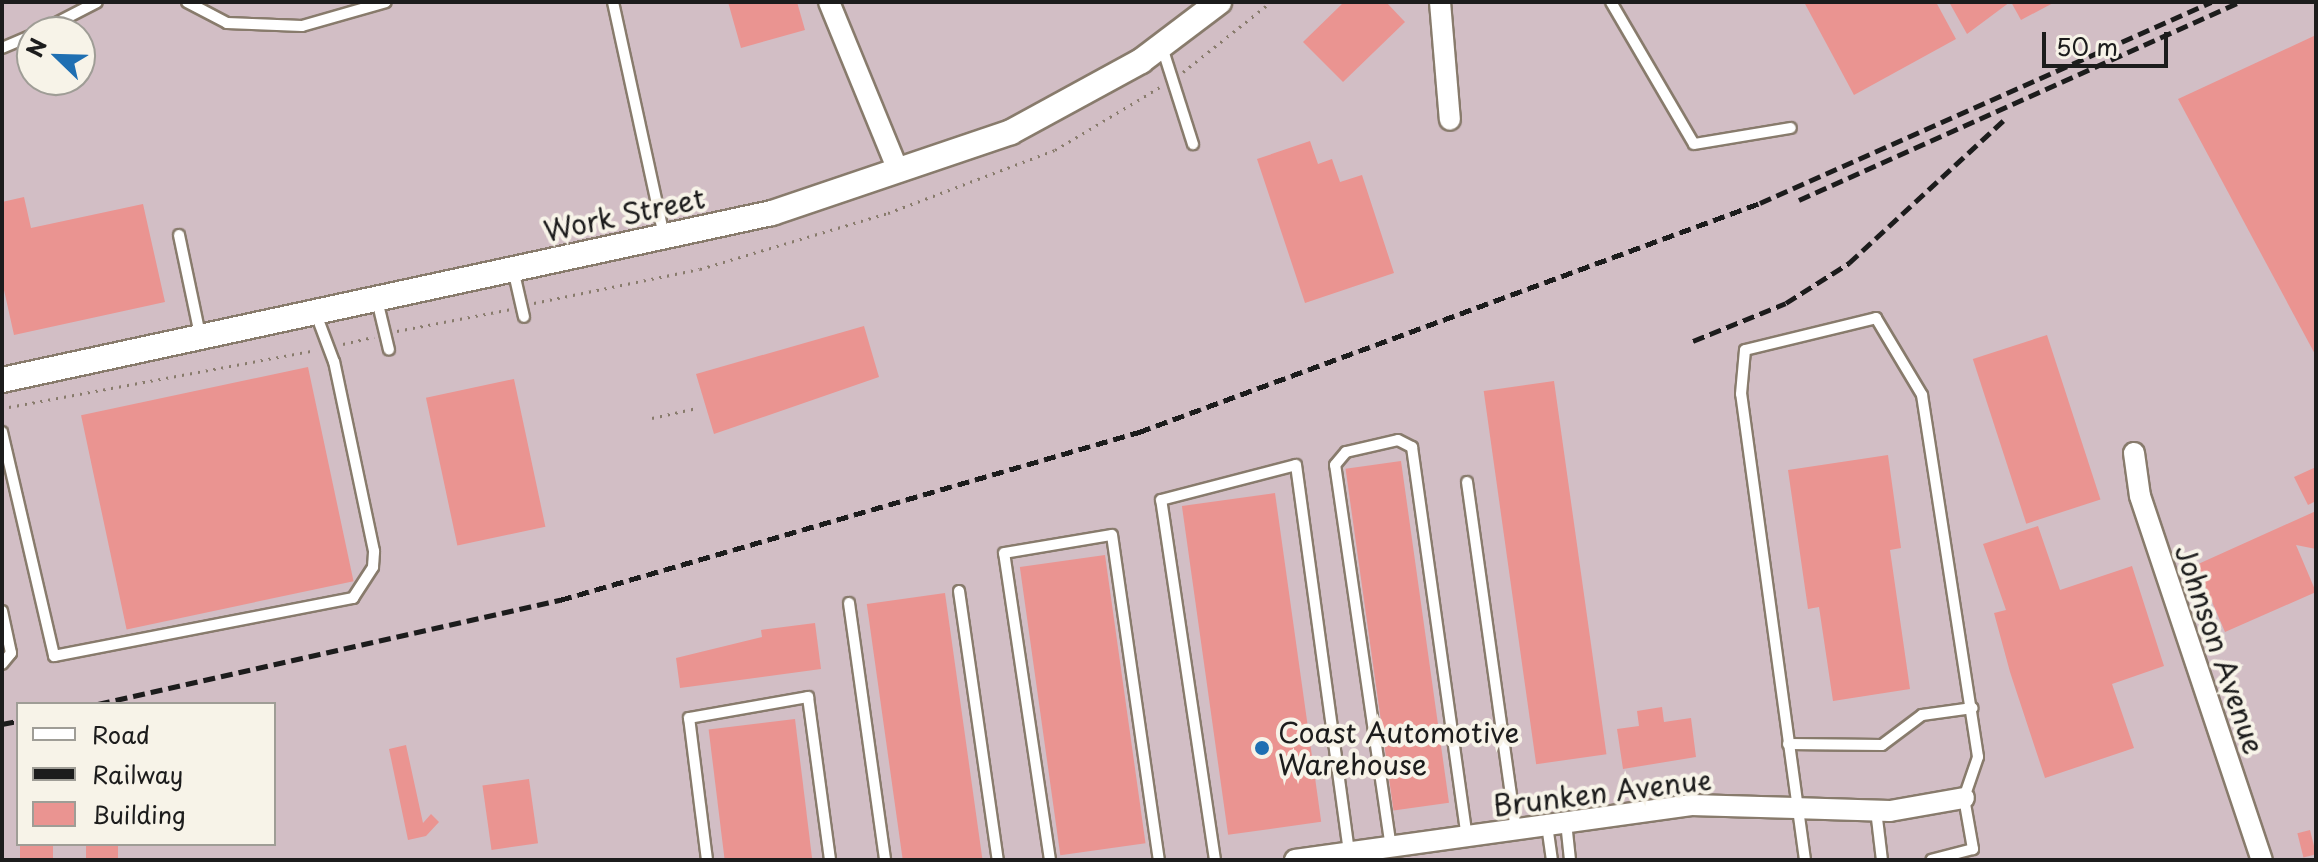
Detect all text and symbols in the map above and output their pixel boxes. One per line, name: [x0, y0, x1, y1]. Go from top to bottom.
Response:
north arrow: [16, 16, 96, 96]
scale bar: [2046, 16, 2172, 66]
text: 50 m: [2056, 28, 2118, 64]
text: N: [17, 33, 54, 62]
street label: Work Street: [540, 180, 708, 248]
street label: Johnson Avenue: [2169, 542, 2271, 756]
legend: [16, 702, 276, 846]
place label: Coast Automotive Warehouse: [1278, 715, 1520, 781]
text: Road: [92, 716, 150, 752]
marker: Coast Automotive Warehouse: [1253, 739, 1271, 757]
text: Railway: [92, 756, 183, 792]
street label: Brunken Avenue: [1491, 762, 1713, 822]
text: Building: [92, 796, 186, 832]

